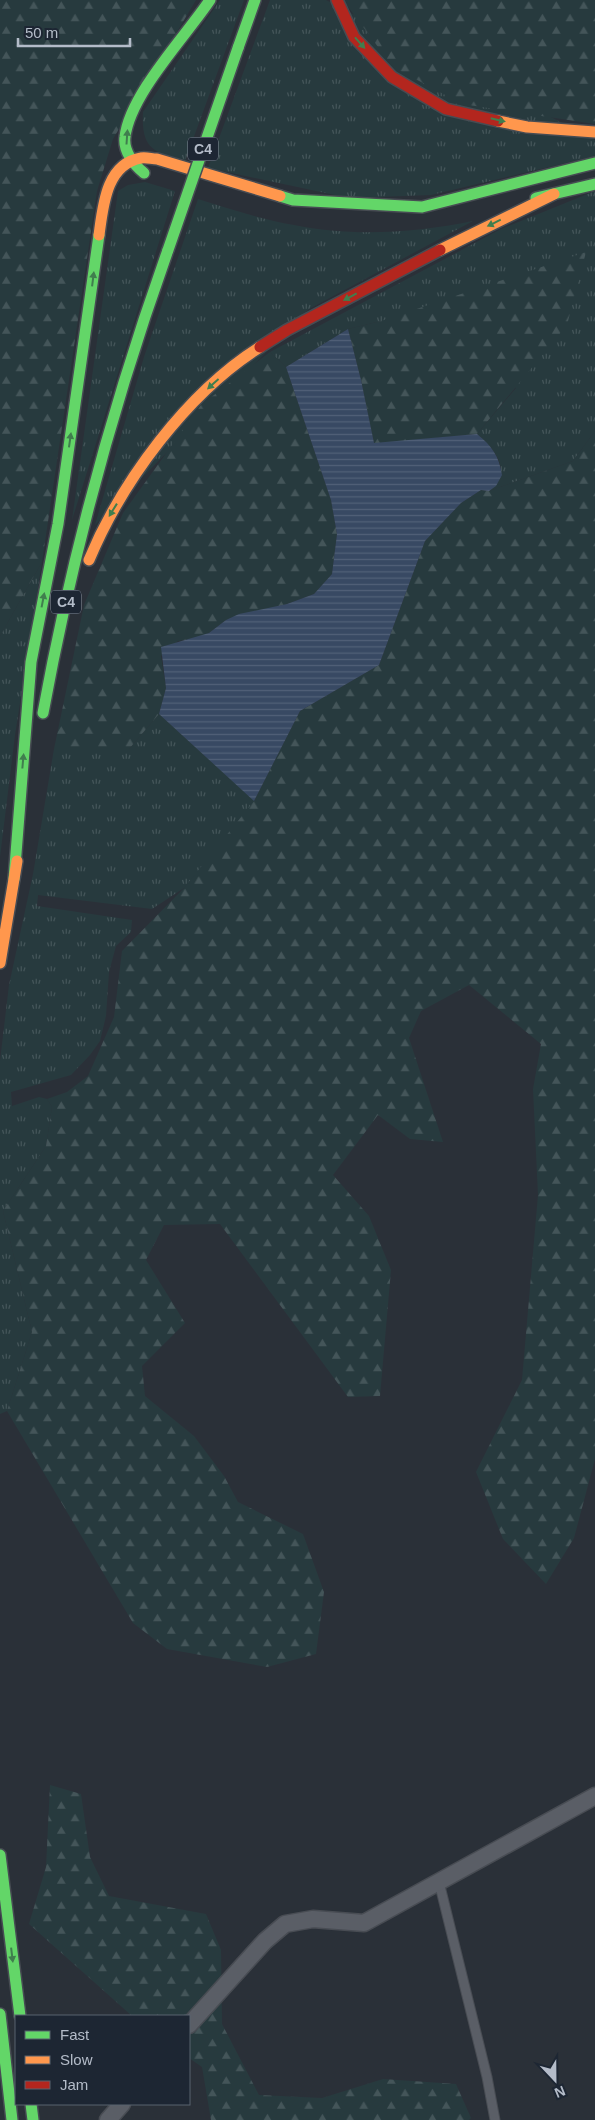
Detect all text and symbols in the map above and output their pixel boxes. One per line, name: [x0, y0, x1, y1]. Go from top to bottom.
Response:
scale bar: [18, 15, 130, 47]
text: 50 m: [25, 24, 58, 41]
one-way arrow: [354, 36, 366, 48]
one-way arrow: [490, 116, 505, 124]
one-way arrow: [124, 129, 132, 145]
road number: C4: [188, 138, 218, 160]
one-way arrow: [487, 219, 501, 227]
one-way arrow: [89, 270, 97, 286]
one-way arrow: [343, 293, 357, 301]
one-way arrow: [208, 378, 220, 390]
one-way arrow: [67, 431, 75, 447]
one-way arrow: [108, 504, 117, 517]
road number: C4: [51, 590, 81, 614]
one-way arrow: [39, 592, 47, 607]
one-way arrow: [19, 753, 27, 769]
one-way arrow: [8, 1948, 16, 1964]
legend: [15, 2015, 190, 2105]
text: Fast: [60, 2026, 90, 2043]
text: Slow: [60, 2051, 93, 2068]
north arrow: [530, 2055, 580, 2105]
text: Jam: [60, 2076, 88, 2093]
text: N: [552, 2083, 568, 2101]

